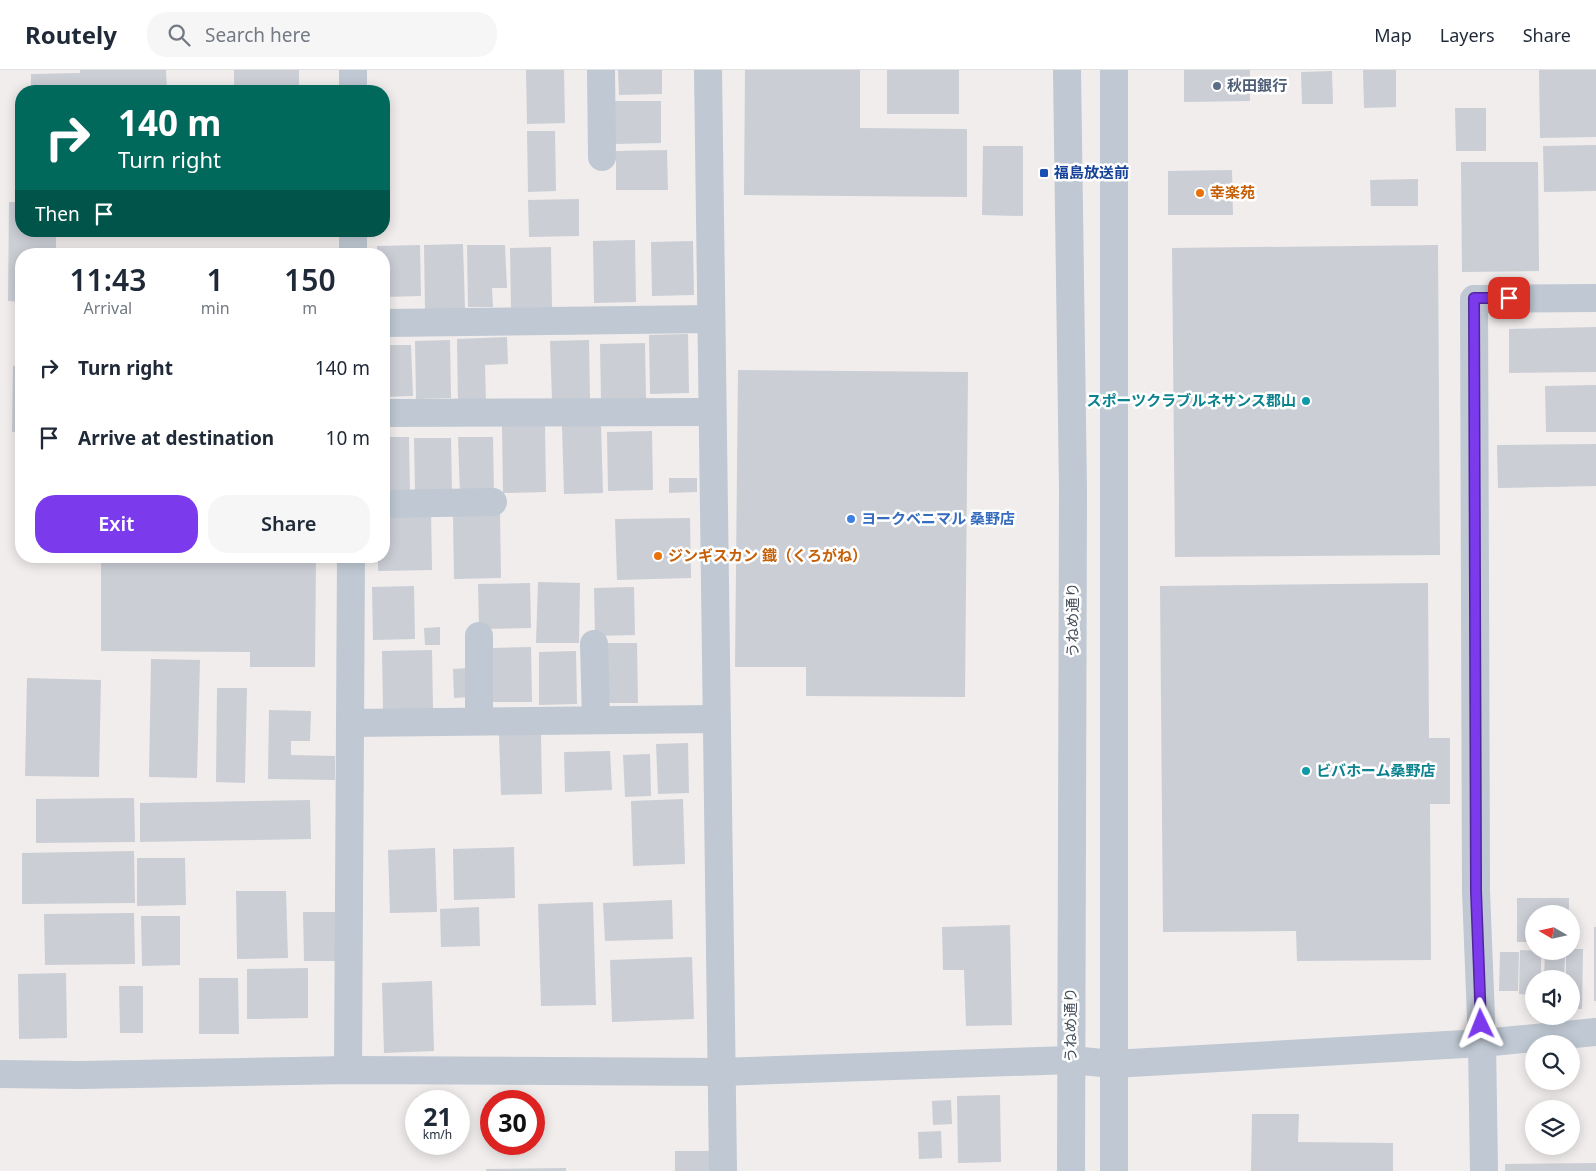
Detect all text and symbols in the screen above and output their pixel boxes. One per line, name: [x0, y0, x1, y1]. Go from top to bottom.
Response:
search box: [147, 12, 497, 57]
text: Routely: [25, 18, 117, 51]
icon: search: [165, 21, 193, 49]
text: Search here: [205, 22, 311, 48]
text: Map: [1374, 23, 1412, 47]
text: Layers: [1440, 23, 1495, 47]
text: Share: [1523, 23, 1571, 47]
place label: 秋田銀行: [1227, 75, 1287, 95]
marker: 秋田銀行: [1211, 80, 1223, 92]
text: 140 m: [118, 99, 221, 146]
icon: right: [35, 105, 100, 170]
text: Turn right: [118, 144, 221, 174]
place label: 福島放送前: [1053, 162, 1129, 182]
marker: 福島放送前: [1038, 167, 1050, 179]
place label: 幸楽苑: [1210, 182, 1255, 202]
marker: 幸楽苑: [1194, 187, 1206, 199]
icon: arrive: [90, 200, 118, 228]
text: Then: [35, 201, 80, 227]
text: 11:43: [69, 259, 146, 300]
text: 1: [207, 259, 224, 300]
text: 150: [284, 259, 336, 300]
pin: [1488, 277, 1530, 319]
icon: arrive: [1495, 284, 1523, 312]
text: Arrival: [83, 297, 132, 319]
text: min: [201, 297, 230, 319]
text: m: [302, 297, 317, 319]
icon: right: [35, 354, 63, 382]
text: Turn right: [78, 355, 173, 381]
text: 140 m: [315, 355, 370, 381]
place label: スポーツクラブルネサンス郡山: [1087, 390, 1296, 410]
marker: スポーツクラブルネサンス郡山: [1300, 395, 1312, 407]
icon: arrive: [35, 424, 63, 452]
text: Arrive at destination: [78, 425, 274, 451]
text: 10 m: [326, 425, 370, 451]
button: Exit: [35, 495, 198, 553]
button: Share: [208, 495, 370, 553]
place label: ヨークベニマル 桑野店: [861, 508, 1015, 528]
marker: ヨークベニマル 桑野店: [845, 513, 857, 525]
place label: ジンギスカン 鐡（くろがね）: [668, 545, 867, 565]
marker: ジンギスカン 鐡（くろがね）: [652, 550, 664, 562]
street label: うねめ通り: [1062, 582, 1082, 658]
place label: ビバホーム桑野店: [1316, 760, 1436, 780]
marker: ビバホーム桑野店: [1300, 765, 1312, 777]
north arrow: [1525, 905, 1580, 960]
map controls: [1525, 905, 1580, 1155]
button: sound: [1525, 970, 1580, 1025]
street label: うねめ通り: [1060, 987, 1080, 1063]
position arrow: [1454, 997, 1506, 1049]
button: search: [1525, 1035, 1580, 1090]
speed limit sign: 30: [480, 1090, 545, 1155]
text: 21: [423, 1099, 452, 1133]
button: layers: [1525, 1100, 1580, 1155]
text: km/h: [423, 1126, 452, 1143]

